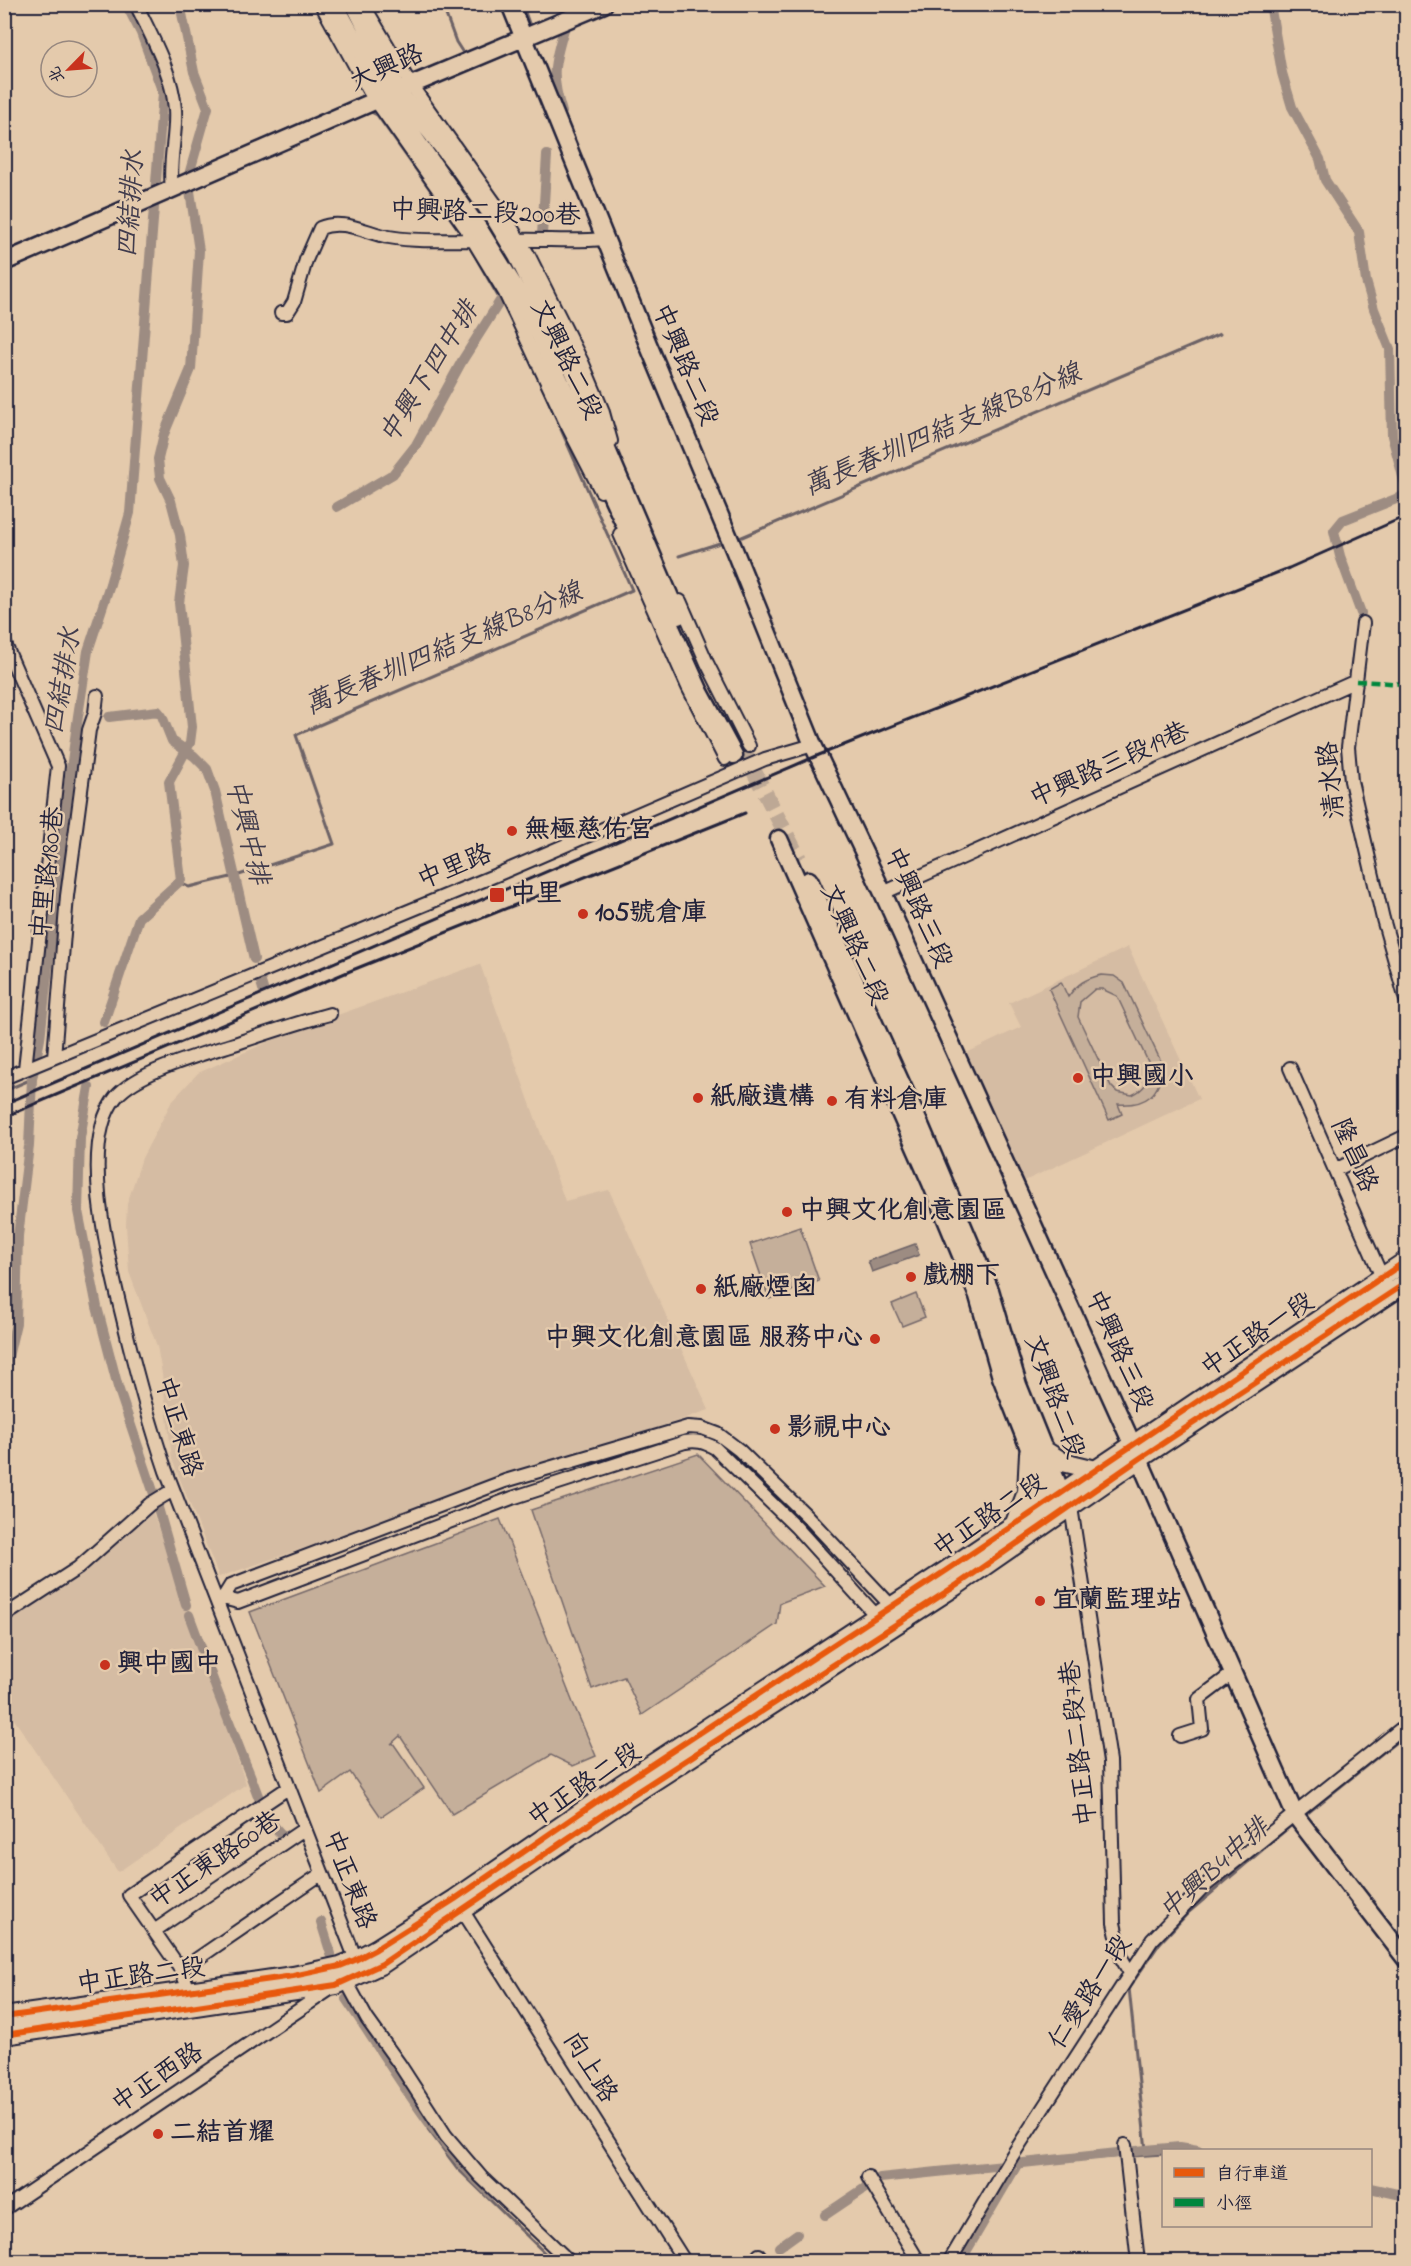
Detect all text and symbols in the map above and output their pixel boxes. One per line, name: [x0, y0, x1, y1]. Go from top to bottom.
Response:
street label: 大興路: [344, 36, 430, 102]
north arrow: [39, 39, 99, 99]
text: 北: [43, 62, 71, 87]
water label: 四結排水: [109, 148, 155, 259]
street label: 中興路二段200巷: [389, 192, 581, 236]
water label: 中興下四中排: [371, 291, 491, 452]
street label: 文興路二段: [519, 293, 611, 427]
street label: 中興路二段: [641, 298, 727, 432]
water label: 萬長春圳四結支線B8分線: [798, 354, 1090, 507]
water label: 萬長春圳四結支線B8分線: [299, 573, 591, 726]
water label: 四結排水: [35, 623, 93, 738]
street label: 中興路三段19巷: [1024, 714, 1196, 818]
street label: 清水路: [1310, 739, 1356, 821]
water label: 中興中排: [214, 775, 279, 892]
street label: 中里路180巷: [23, 805, 75, 941]
place label: 無極慈佑宮: [524, 812, 654, 850]
marker: 無極慈佑宮: [505, 824, 519, 838]
street label: 中里路: [412, 836, 498, 900]
street label: 中興路三段: [873, 841, 961, 975]
place label: 中里: [510, 876, 562, 914]
street label: 文興路二段: [809, 878, 897, 1012]
marker: 中里: [488, 886, 506, 904]
place label: 105號倉庫: [595, 895, 707, 933]
marker: 105號倉庫: [576, 907, 590, 921]
place label: 中興國小: [1090, 1059, 1194, 1097]
marker: 中興國小: [1071, 1071, 1085, 1085]
place label: 紙廠遺構: [710, 1079, 815, 1117]
place label: 有料倉庫: [844, 1082, 948, 1120]
marker: 紙廠遺構: [691, 1091, 705, 1105]
marker: 有料倉庫: [825, 1094, 839, 1108]
street label: 隆昌路: [1320, 1113, 1386, 1199]
place label: 中興文化創意園區: [799, 1193, 1007, 1231]
marker: 中興文化創意園區: [780, 1205, 794, 1219]
place label: 戲棚下: [923, 1258, 1001, 1296]
place label: 紙廠煙囪: [713, 1270, 817, 1308]
marker: 戲棚下: [904, 1270, 918, 1284]
marker: 紙廠煙囪: [694, 1282, 708, 1296]
street label: 中興路三段: [1074, 1284, 1162, 1418]
street label: 中正路一段: [1193, 1284, 1323, 1388]
place label: 中興文化創意園區 服務中心: [544, 1320, 863, 1358]
street label: 文興路二段: [1013, 1329, 1093, 1465]
marker: 中興文化創意園區 服務中心: [868, 1332, 882, 1346]
street label: 中正東路: [144, 1372, 210, 1482]
place label: 影視中心: [787, 1410, 891, 1448]
marker: 影視中心: [768, 1422, 782, 1436]
street label: 中正路二段: [925, 1465, 1055, 1569]
place label: 宜蘭監理站: [1052, 1582, 1182, 1620]
marker: 宜蘭監理站: [1033, 1594, 1047, 1608]
place label: 興中國中: [117, 1646, 221, 1684]
marker: 興中國中: [98, 1658, 112, 1672]
street label: 中正路二段7巷: [1052, 1658, 1108, 1828]
street label: 中正路二段: [520, 1734, 650, 1838]
street label: 中正東路60巷: [142, 1803, 290, 1919]
water label: 中興B4中排: [1151, 1808, 1281, 1930]
street label: 中正東路: [312, 1825, 384, 1935]
street label: 仁愛路一段: [1040, 1928, 1142, 2058]
street label: 中正路二段: [74, 1949, 208, 2005]
street label: 向上路: [552, 2025, 626, 2111]
street label: 中正西路: [104, 2034, 212, 2124]
place label: 二結首耀: [170, 2115, 274, 2153]
marker: 二結首耀: [151, 2127, 165, 2141]
legend: [1162, 2149, 1372, 2227]
text: 自行車道: [1216, 2162, 1288, 2188]
text: 小徑: [1216, 2192, 1252, 2218]

